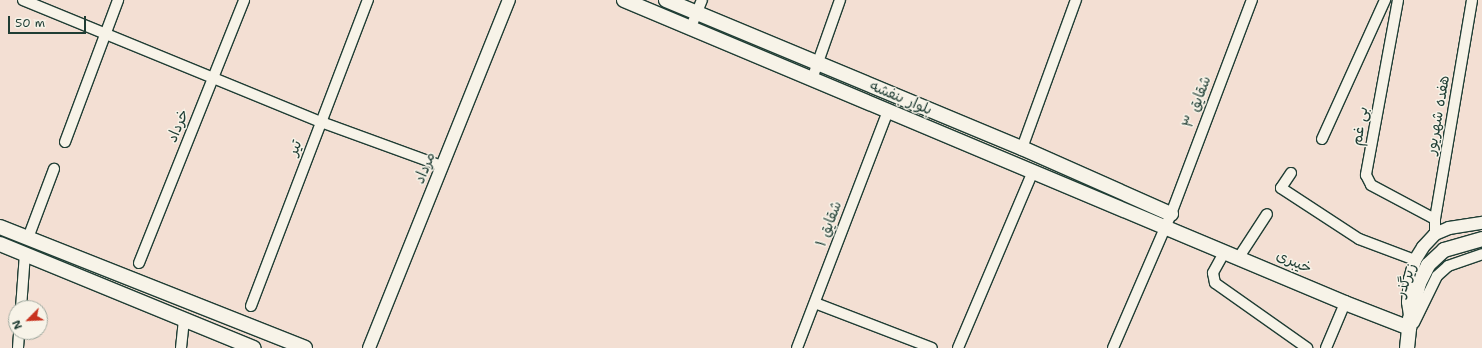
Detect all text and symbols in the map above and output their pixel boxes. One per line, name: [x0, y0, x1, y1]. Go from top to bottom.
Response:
scale bar: [10, 8, 88, 34]
text: 50 m: [15, 15, 45, 31]
street label: شقایق ۳: [1179, 73, 1215, 131]
street label: هفده شهریور: [1422, 74, 1454, 156]
street label: بلوار بنفشه: [867, 77, 935, 119]
street label: بی غم: [1348, 105, 1372, 147]
street label: خرداد: [163, 107, 193, 145]
street label: تیر: [284, 138, 306, 158]
street label: مرداد: [410, 149, 440, 187]
street label: شقایق ۱: [812, 199, 846, 249]
street label: خیبری: [1273, 246, 1315, 278]
street label: زیرگذر: [1392, 260, 1420, 300]
north arrow: [8, 300, 48, 340]
text: N: [9, 318, 26, 332]

